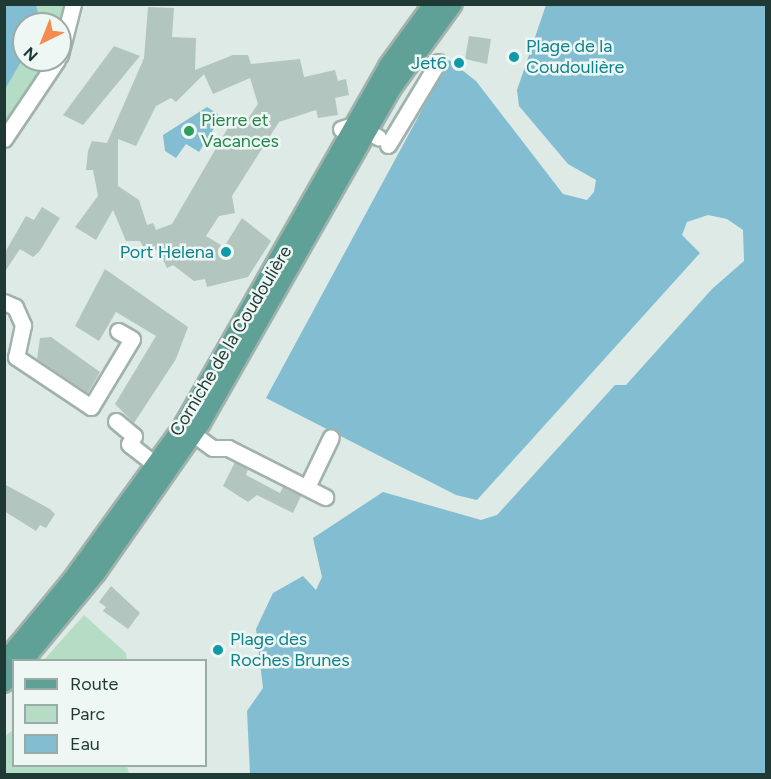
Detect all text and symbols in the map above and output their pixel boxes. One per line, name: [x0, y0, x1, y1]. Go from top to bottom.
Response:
north arrow: [12, 12, 72, 72]
place label: Plage de la Coudoulière: [526, 36, 624, 78]
text: N: [20, 43, 42, 65]
marker: Plage de la Coudoulière: [507, 50, 521, 64]
place label: Jet6: [411, 52, 447, 74]
marker: Jet6: [452, 56, 466, 70]
place label: Pierre et Vacances: [201, 110, 279, 152]
marker: Pierre et Vacances: [182, 124, 196, 138]
place label: Port Helena: [120, 241, 214, 263]
street label: Corniche de la Coudoulière: [165, 242, 297, 440]
marker: Port Helena: [219, 245, 233, 259]
place label: Plage des Roches Brunes: [230, 629, 350, 672]
marker: Plage des Roches Brunes: [211, 643, 225, 657]
legend: [12, 659, 207, 767]
text: Route: [70, 673, 118, 695]
text: Parc: [70, 703, 105, 725]
text: Eau: [70, 733, 100, 755]

